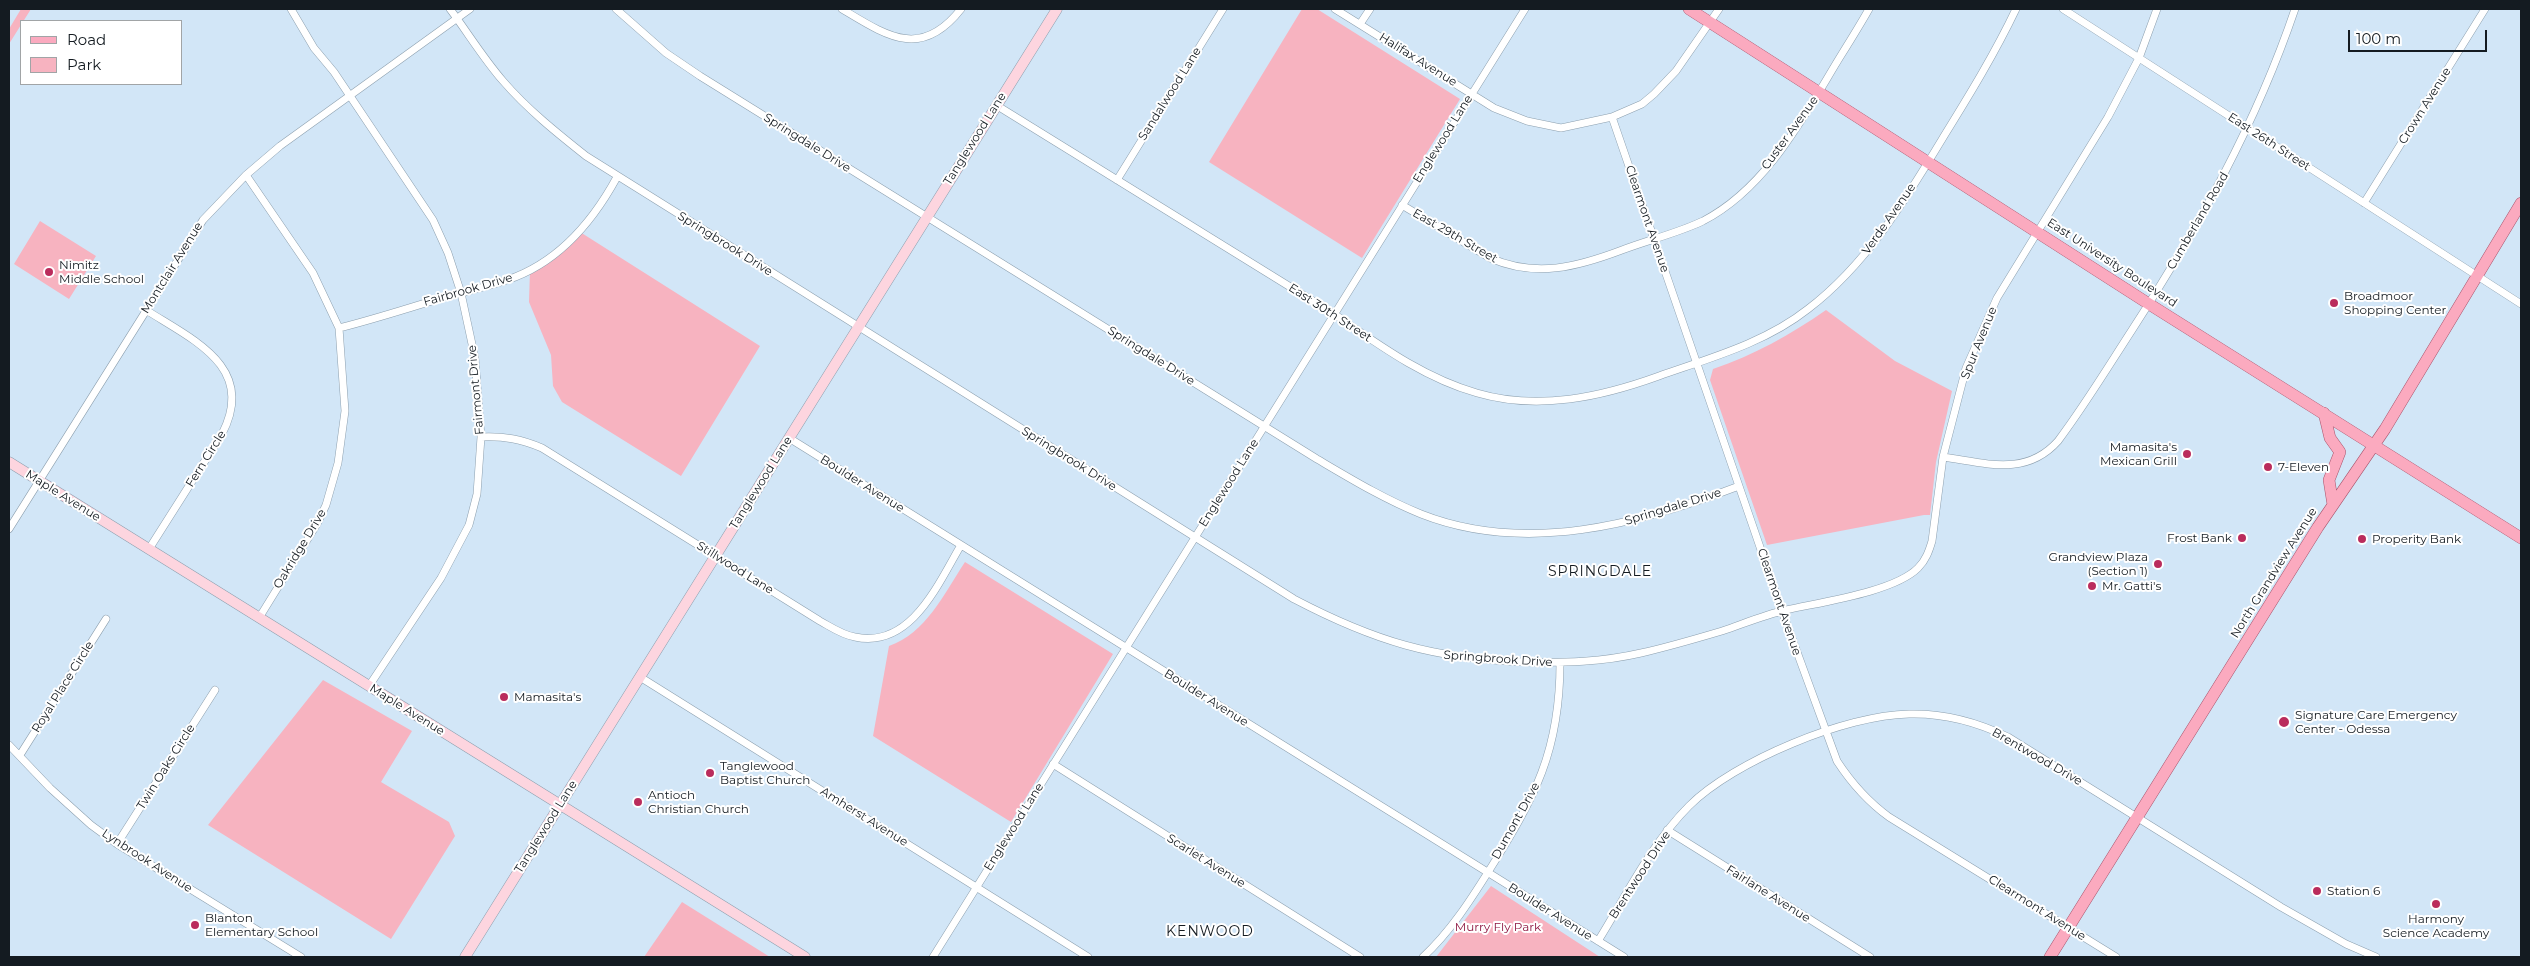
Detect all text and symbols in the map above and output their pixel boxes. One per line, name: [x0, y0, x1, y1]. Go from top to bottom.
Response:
legend: [20, 20, 182, 85]
scale bar: [2350, 20, 2489, 52]
text: 100 m: [2356, 29, 2401, 48]
text: Road: [67, 30, 106, 49]
street label: Halifax Avenue: [1376, 30, 1460, 90]
street label: Sandalwood Lane: [1135, 45, 1205, 143]
text: Park: [67, 55, 101, 74]
street label: Crown Avenue: [2396, 65, 2454, 147]
street label: Tanglewood Lane: [941, 90, 1009, 188]
street label: Englewood Lane: [1410, 92, 1476, 186]
street label: Custer Avenue: [1759, 93, 1821, 173]
street label: Springdale Drive: [761, 110, 853, 176]
street label: East 26th Street: [2225, 110, 2313, 174]
street label: Clearmont Avenue: [1622, 164, 1672, 274]
street label: Cumberland Road: [2164, 170, 2232, 272]
street label: Verde Avenue: [1859, 181, 1919, 257]
street label: East 29th Street: [1410, 206, 1500, 266]
street label: Springbrook Drive: [675, 209, 775, 279]
street label: East University Boulevard: [2044, 215, 2180, 311]
street label: Montclair Avenue: [138, 220, 206, 316]
place label: Nimitz Middle School: [59, 258, 144, 286]
marker: Nimitz Middle School: [43, 266, 55, 278]
street label: Fairbrook Drive: [422, 270, 514, 310]
street label: East 30th Street: [1286, 281, 1374, 345]
place label: Broadmoor Shopping Center: [2344, 289, 2446, 317]
marker: Broadmoor Shopping Center: [2328, 297, 2340, 309]
street label: Spur Avenue: [1958, 305, 2000, 381]
street label: Springdale Drive: [1105, 323, 1197, 389]
street label: Fairmont Drive: [465, 344, 487, 436]
street label: Springbrook Drive: [1019, 424, 1119, 494]
street label: Fern Circle: [183, 428, 229, 490]
street label: Tanglewood Lane: [727, 434, 795, 532]
street label: Englewood Lane: [1196, 436, 1262, 530]
place label: Mamasita's Mexican Grill: [2100, 440, 2177, 468]
marker: Mamasita's Mexican Grill: [2181, 448, 2193, 460]
street label: Boulder Avenue: [817, 452, 907, 516]
place label: 7-Eleven: [2278, 460, 2329, 474]
marker: 7-Eleven: [2262, 461, 2274, 473]
street label: Maple Avenue: [23, 467, 103, 525]
street label: Springdale Drive: [1623, 485, 1723, 529]
street label: North Grandview Avenue: [2228, 505, 2320, 641]
street label: Oakridge Drive: [271, 507, 329, 591]
place label: Frost Bank: [2167, 531, 2232, 545]
marker: Frost Bank: [2236, 532, 2248, 544]
place label: Properity Bank: [2372, 532, 2461, 546]
marker: Properity Bank: [2356, 533, 2368, 545]
street label: Stillwood Lane: [694, 539, 776, 597]
street label: Clearmont Avenue: [1754, 547, 1804, 657]
place label: Grandview Plaza (Section 1): [2048, 550, 2148, 578]
marker: Grandview Plaza (Section 1): [2152, 558, 2164, 570]
district label: SPRINGDALE: [1547, 564, 1653, 580]
place label: Mr. Gatti's: [2102, 579, 2161, 593]
marker: Mr. Gatti's: [2086, 580, 2098, 592]
street label: Royal Place Circle: [29, 639, 97, 735]
street label: Springbrook Drive: [1443, 648, 1553, 670]
street label: Boulder Avenue: [1161, 666, 1251, 730]
street label: Maple Avenue: [367, 681, 447, 739]
place label: Mamasita's: [514, 690, 581, 704]
marker: Mamasita's: [498, 691, 510, 703]
place label: Signature Care Emergency Center - Odessa: [2295, 708, 2457, 736]
marker: Signature Care Emergency Center - Odessa: [2277, 715, 2291, 729]
street label: Twin Oaks Circle: [134, 722, 198, 812]
street label: Brentwood Drive: [1989, 725, 2085, 789]
place label: Tanglewood Baptist Church: [720, 759, 810, 787]
marker: Tanglewood Baptist Church: [704, 767, 716, 779]
street label: Tanglewood Lane: [512, 778, 580, 876]
street label: Englewood Lane: [981, 780, 1047, 874]
street label: Dumont Drive: [1489, 780, 1543, 862]
street label: Amherst Avenue: [818, 784, 910, 850]
place label: Antioch Christian Church: [648, 788, 749, 816]
marker: Antioch Christian Church: [632, 796, 644, 808]
street label: Lynbrook Avenue: [99, 826, 195, 896]
street label: Brentwood Drive: [1606, 828, 1674, 922]
street label: Scarlet Avenue: [1164, 831, 1248, 891]
street label: Fairlane Avenue: [1723, 862, 1813, 926]
street label: Clearmont Avenue: [1986, 872, 2088, 944]
street label: Boulder Avenue: [1505, 880, 1595, 944]
place label: Station 6: [2327, 884, 2380, 898]
marker: Station 6: [2311, 885, 2323, 897]
marker: Harmony Science Academy: [2430, 898, 2442, 910]
place label: Blanton Elementary School: [205, 911, 318, 939]
place label: Harmony Science Academy: [2383, 912, 2489, 940]
marker: Blanton Elementary School: [189, 919, 201, 931]
park label: Murry Fly Park: [1455, 920, 1541, 934]
district label: KENWOOD: [1165, 924, 1255, 940]

